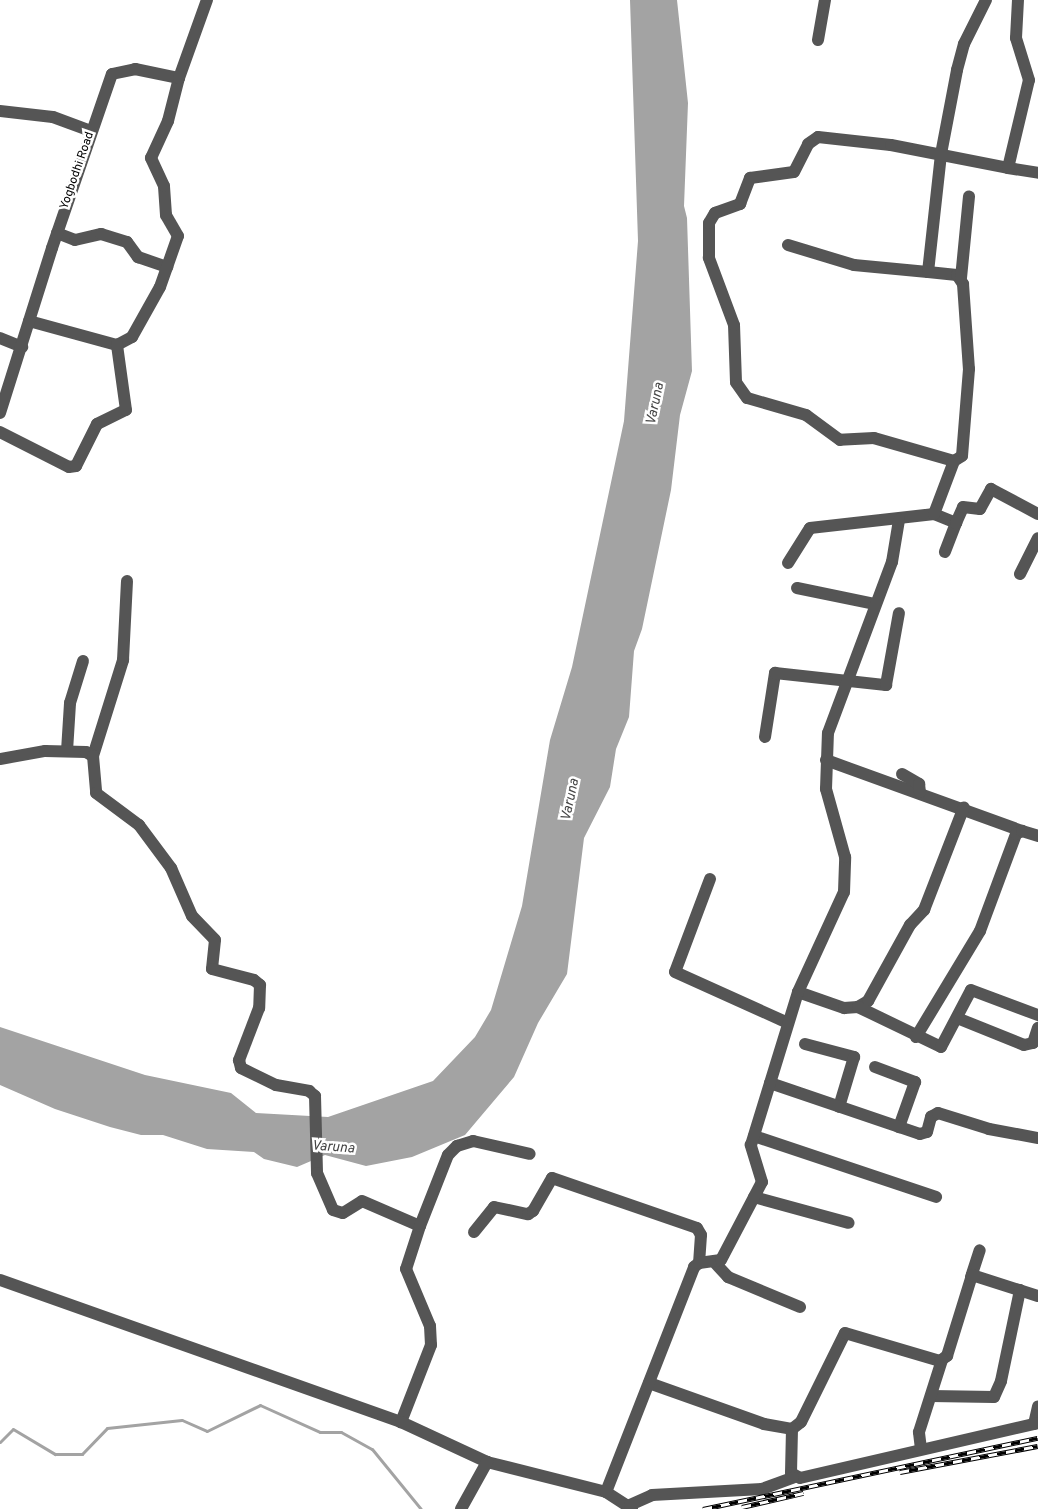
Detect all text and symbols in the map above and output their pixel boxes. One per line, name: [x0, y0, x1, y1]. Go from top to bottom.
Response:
street label: Yogbodhi Road: [58, 130, 98, 212]
water label: Varuna: [643, 381, 669, 427]
water label: Varuna: [558, 777, 584, 823]
water label: Varuna: [311, 1138, 355, 1158]

